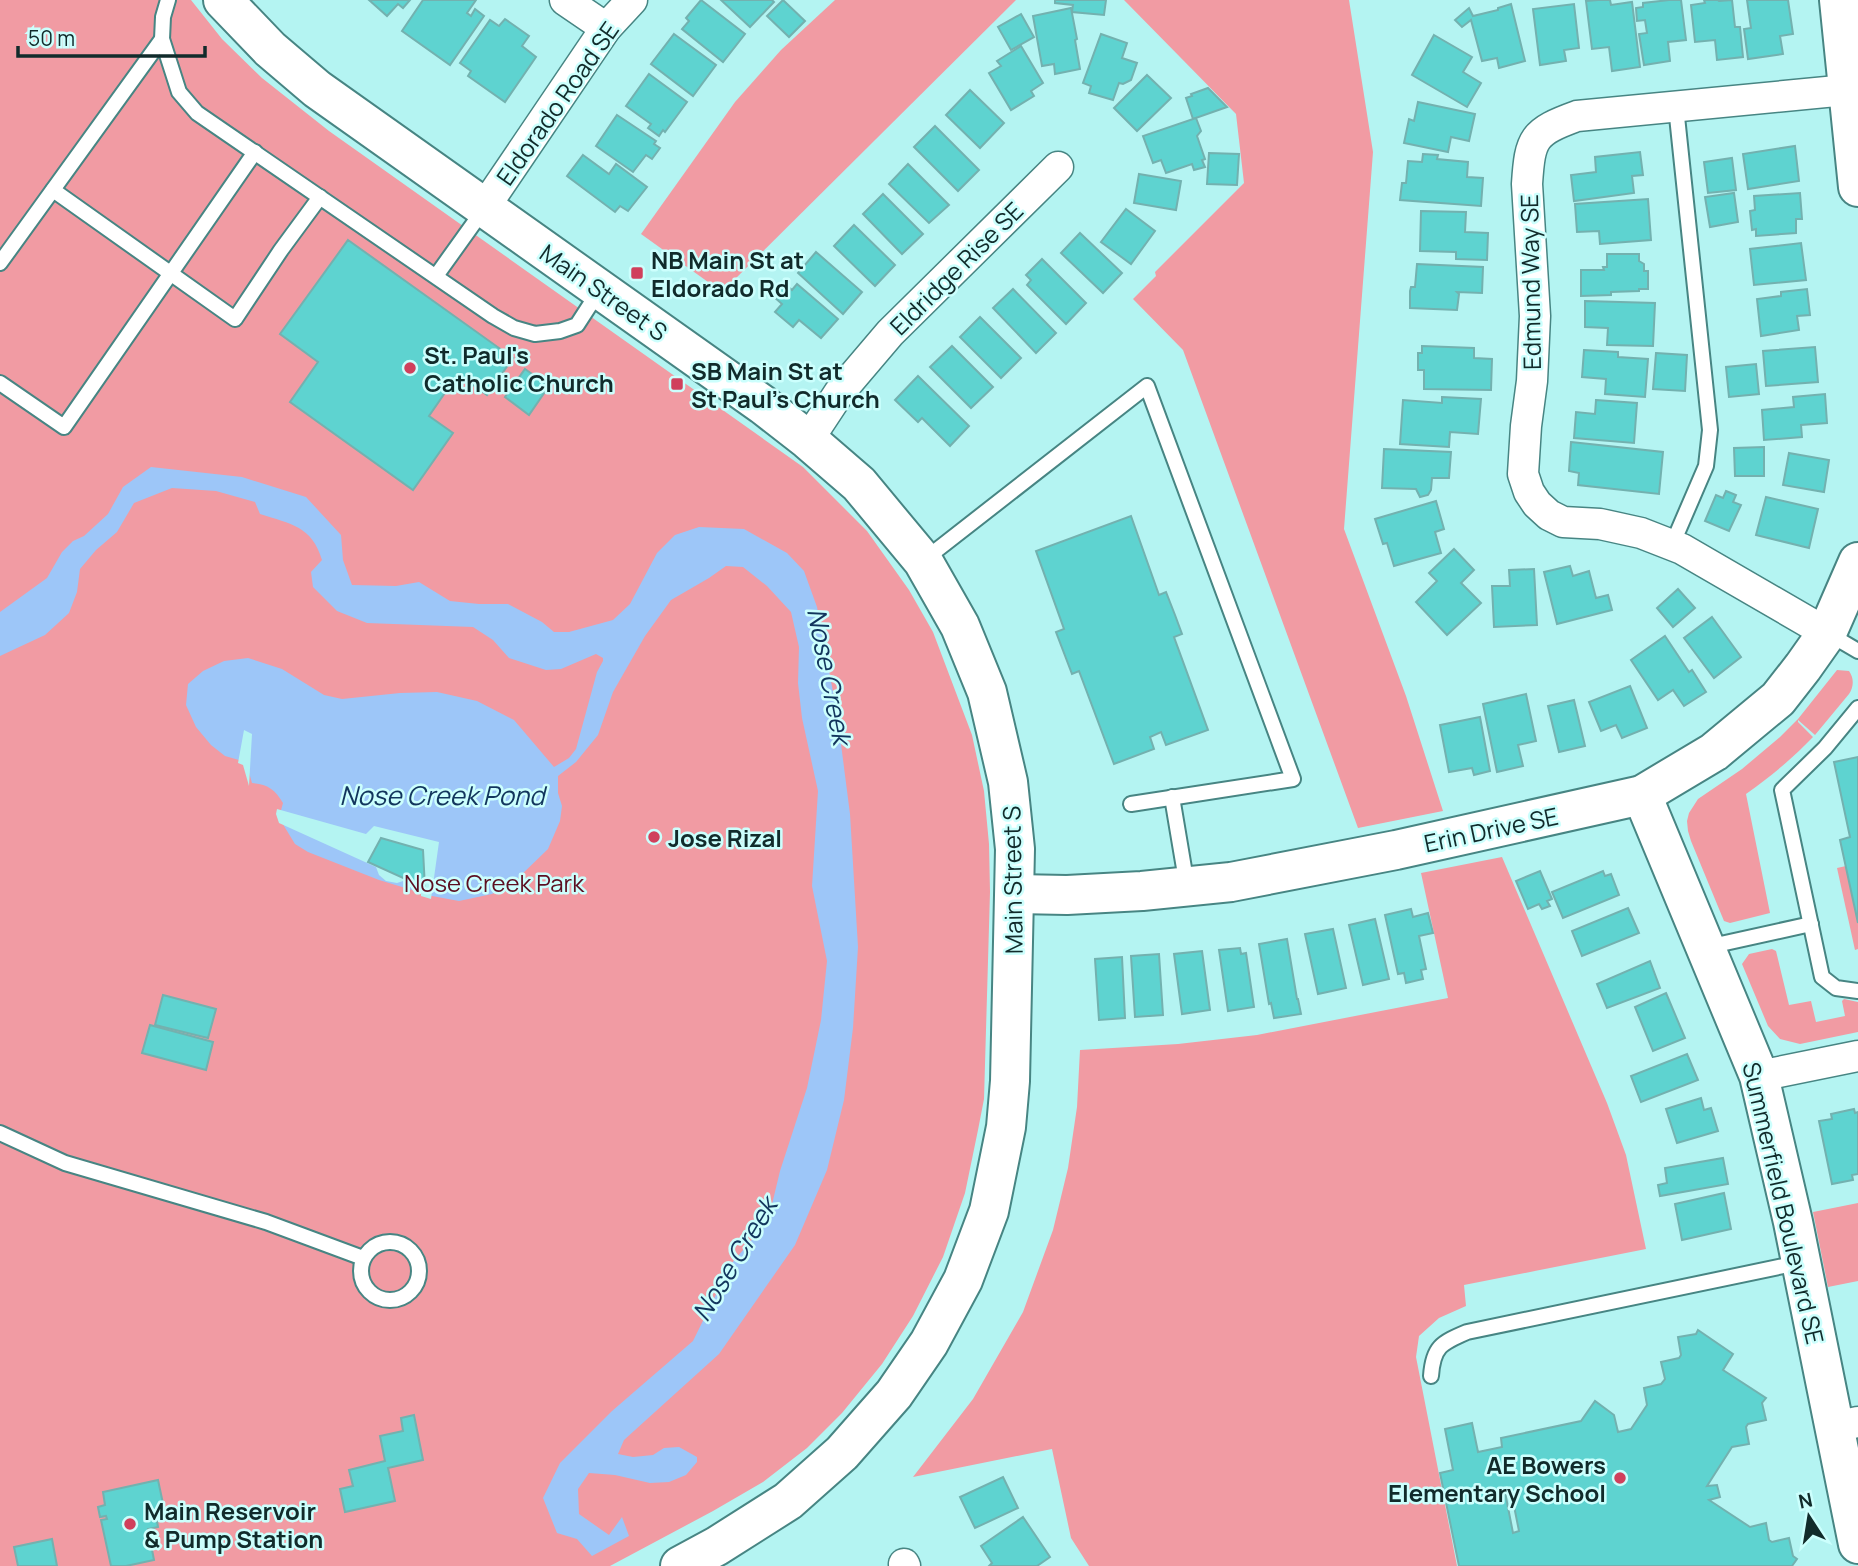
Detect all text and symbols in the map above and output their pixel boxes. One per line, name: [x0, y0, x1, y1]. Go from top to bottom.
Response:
scale bar: [18, 14, 205, 58]
street label: Eldorado Road SE: [488, 15, 626, 191]
text: 50 m: [28, 24, 75, 52]
street label: Eldridge Rise SE: [882, 194, 1030, 342]
street label: Edmund Way SE: [1512, 194, 1548, 370]
street label: Main Street S: [534, 236, 674, 348]
place label: NB Main St at Eldorado Rd: [651, 243, 804, 304]
marker: NB Main St at Eldorado Rd: [629, 265, 645, 281]
place label: St. Paul's Catholic Church: [424, 338, 614, 399]
place label: SB Main St at St Paul's Church: [691, 354, 880, 415]
marker: St. Paul's Catholic Church: [402, 360, 418, 376]
marker: SB Main St at St Paul's Church: [669, 376, 685, 392]
water label: Nose Creek: [799, 605, 862, 751]
water label: Nose Creek Pond: [339, 777, 548, 813]
street label: Erin Drive SE: [1421, 799, 1561, 859]
street label: Main Street S: [994, 806, 1030, 954]
place label: Jose Rizal: [668, 821, 782, 854]
marker: Jose Rizal: [646, 829, 662, 845]
park label: Nose Creek Park: [404, 866, 585, 899]
street label: Summerfield Boulevard SE: [1735, 1059, 1833, 1347]
water label: Nose Creek: [683, 1187, 787, 1327]
place label: AE Bowers Elementary School: [1388, 1448, 1606, 1509]
marker: AE Bowers Elementary School: [1612, 1470, 1628, 1486]
north arrow: [1774, 1482, 1844, 1552]
text: N: [1796, 1486, 1815, 1515]
place label: Main Reservoir & Pump Station: [144, 1494, 323, 1555]
marker: Main Reservoir & Pump Station: [122, 1516, 138, 1532]

